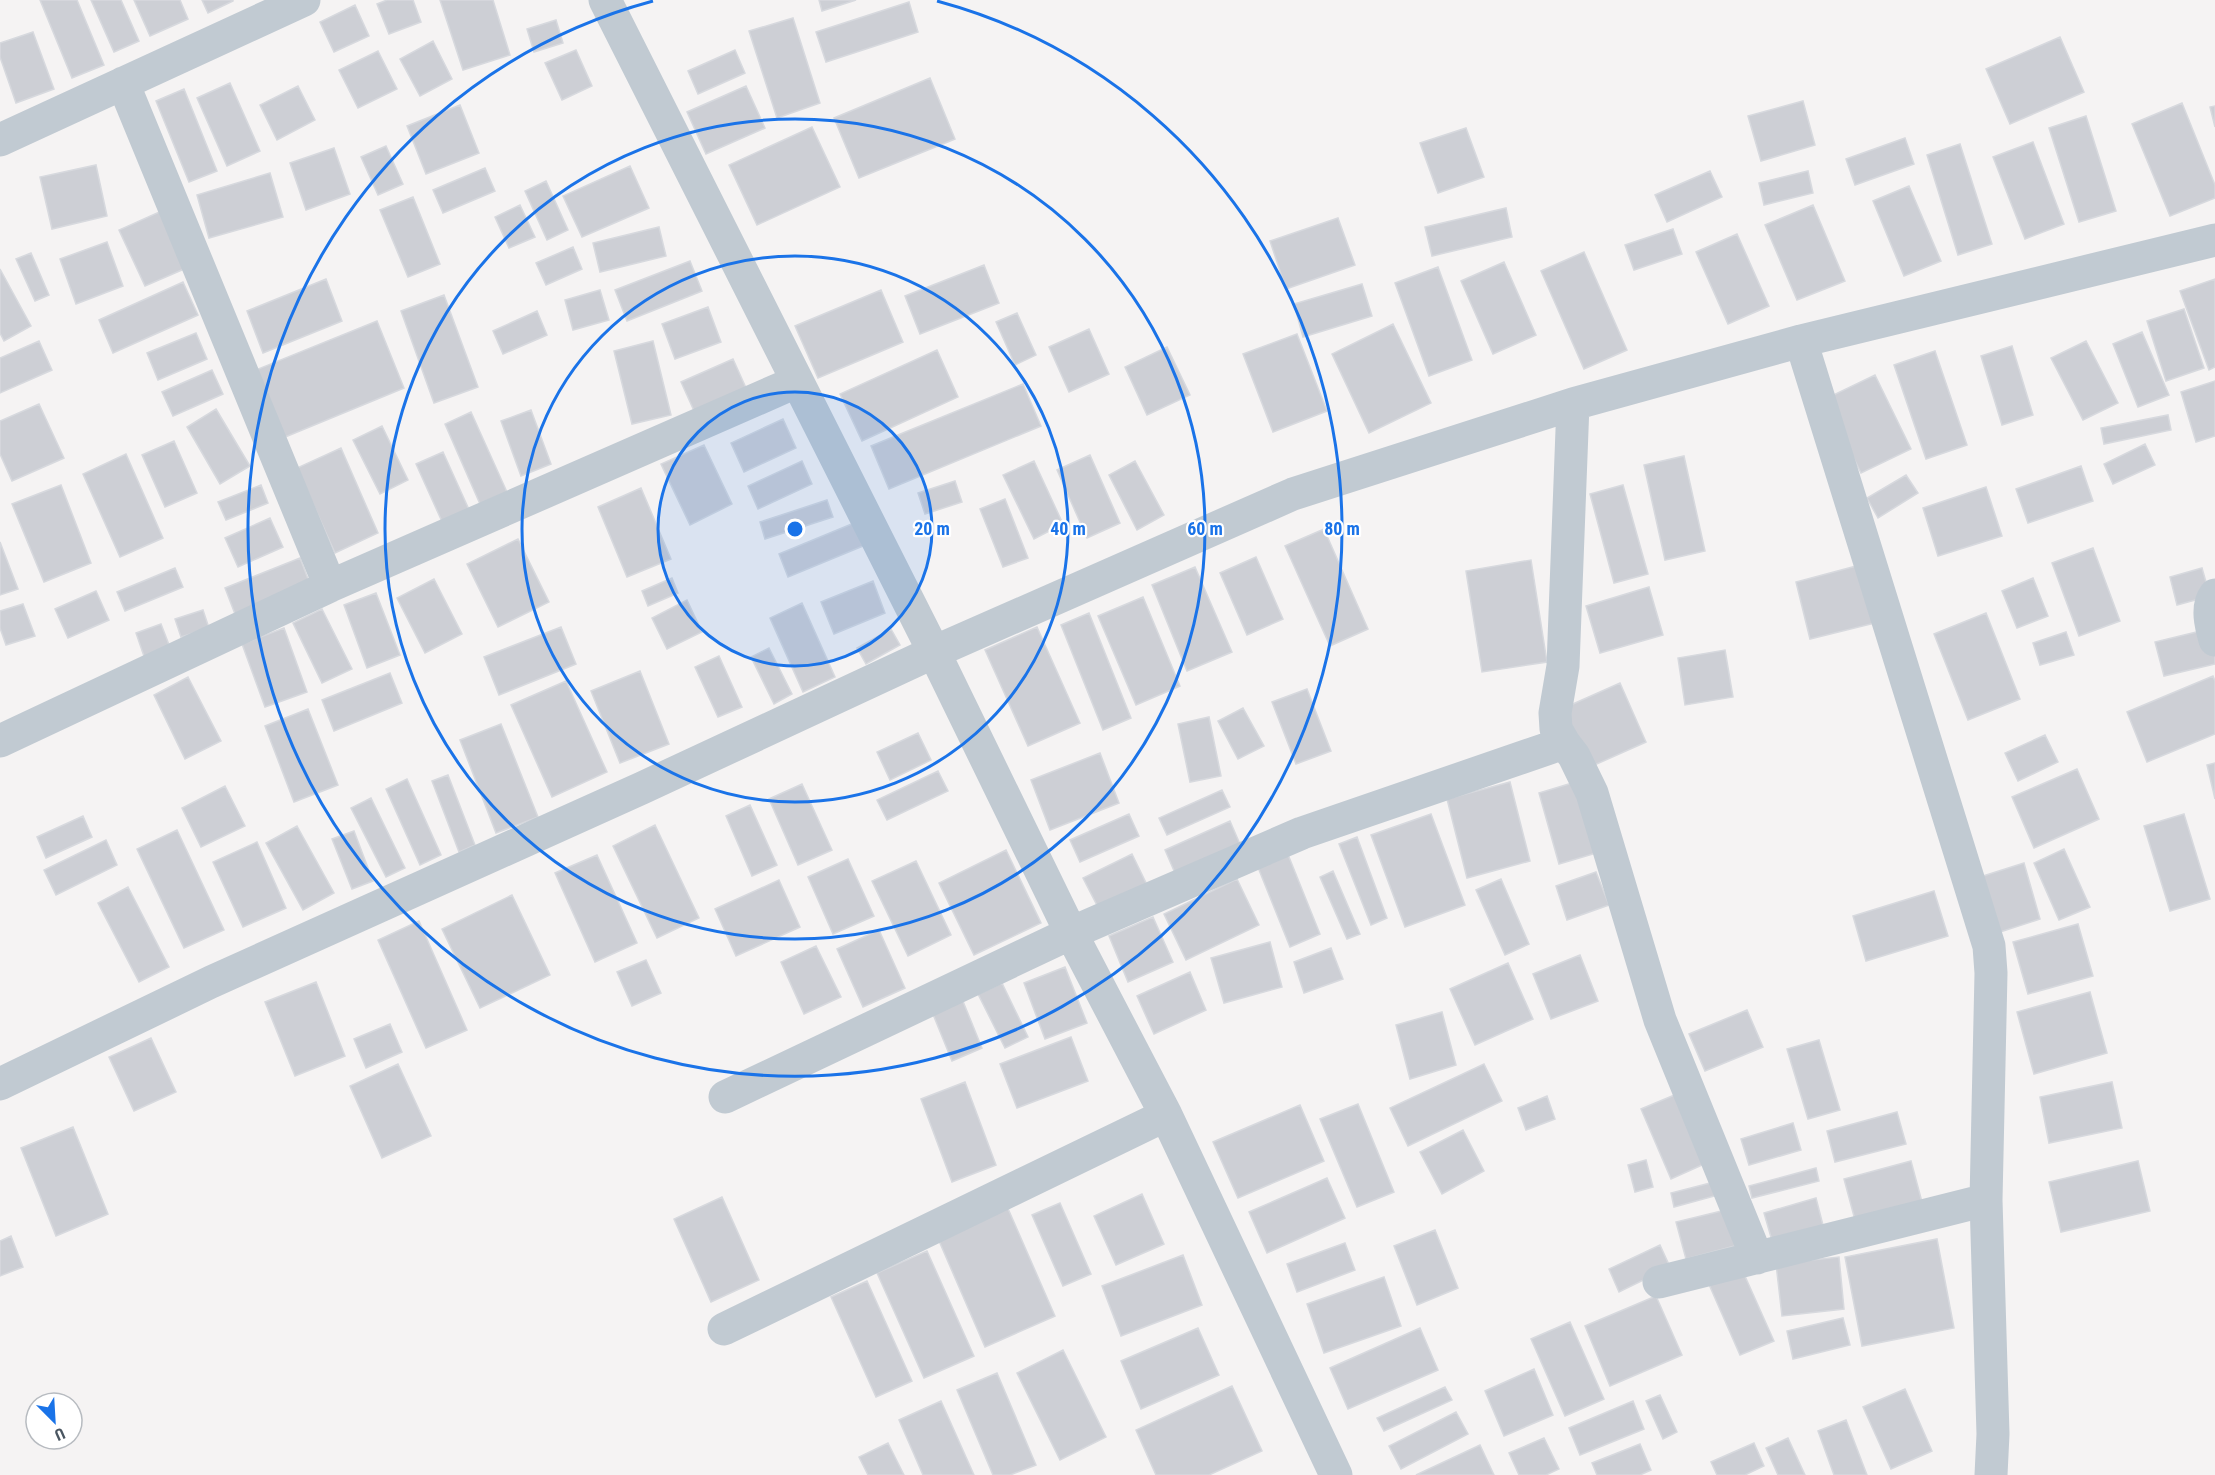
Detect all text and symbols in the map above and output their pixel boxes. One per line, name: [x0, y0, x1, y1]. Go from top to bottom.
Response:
text: 20 m: [914, 518, 950, 539]
text: 40 m: [1050, 518, 1086, 539]
text: 60 m: [1187, 518, 1223, 539]
text: 80 m: [1324, 518, 1360, 539]
centre of rings: [785, 519, 805, 539]
north arrow: [24, 1391, 84, 1451]
text: U: [52, 1424, 68, 1445]

